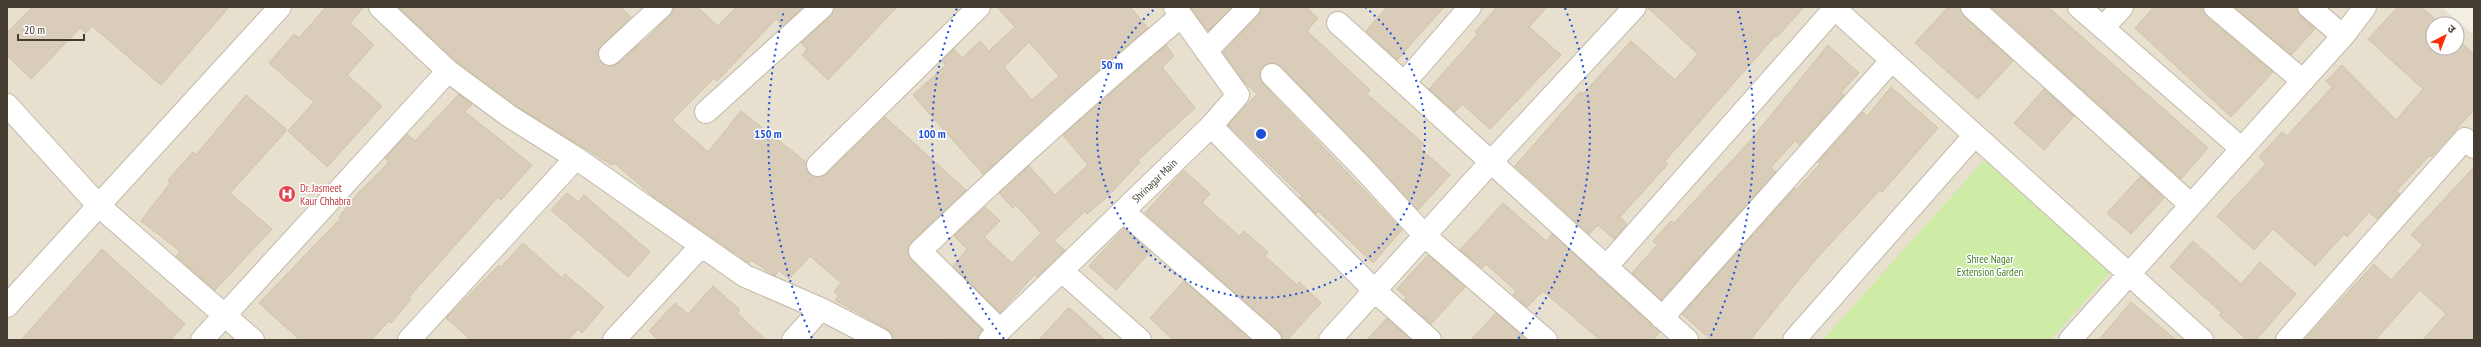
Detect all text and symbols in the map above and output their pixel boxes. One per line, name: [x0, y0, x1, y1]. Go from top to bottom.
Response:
scale bar: [18, 16, 84, 42]
north arrow: [2425, 16, 2465, 56]
text: उ: [2445, 21, 2459, 36]
text: 20 m: [24, 22, 45, 37]
text: 50 m: [1101, 57, 1123, 72]
text: 150 m: [754, 126, 782, 141]
text: 100 m: [918, 126, 946, 141]
centre of rings: [1254, 127, 1268, 141]
street label: Shrinagar Main: [1129, 156, 1180, 206]
place label: Dr. Jasmeet Kaur Chhabra: [300, 181, 351, 208]
hospital icon: Dr. Jasmeet Kaur Chhabra: [277, 184, 297, 204]
park label: Shree Nagar Extension Garden: [1957, 252, 2023, 279]

